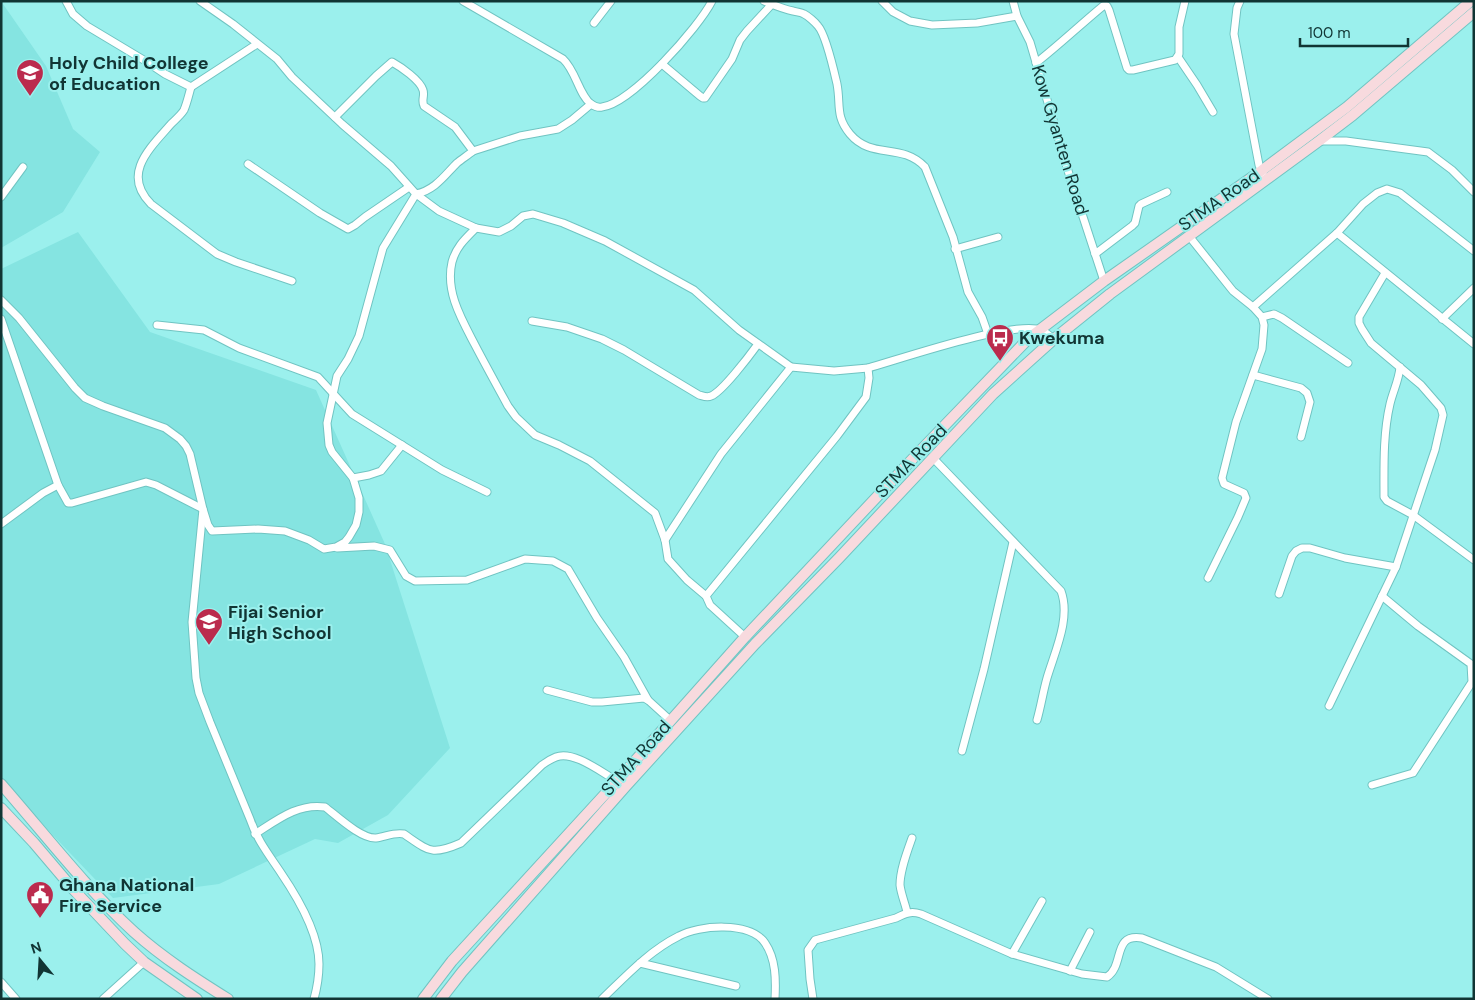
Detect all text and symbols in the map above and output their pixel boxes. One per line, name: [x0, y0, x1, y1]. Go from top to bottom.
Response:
scale bar: [1300, 15, 1408, 47]
text: 100 m: [1308, 23, 1351, 43]
place label: Holy Child College of Education: [49, 51, 209, 96]
school or university icon: Holy Child College of Education: [15, 58, 45, 97]
street label: Kow Gyanten Road: [1026, 62, 1094, 218]
street label: STMA Road: [1174, 163, 1264, 237]
bus stop icon: Kwekuma: [985, 323, 1015, 362]
place label: Kwekuma: [1019, 326, 1104, 350]
street label: STMA Road: [870, 419, 952, 503]
place label: Fijai Senior High School: [228, 600, 332, 645]
school or university icon: Fijai Senior High School: [194, 607, 224, 646]
street label: STMA Road: [596, 715, 676, 801]
place label: Ghana National Fire Service: [59, 873, 194, 918]
public building icon: Ghana National Fire Service: [25, 880, 55, 919]
north arrow: [15, 935, 65, 985]
text: N: [28, 937, 44, 958]

